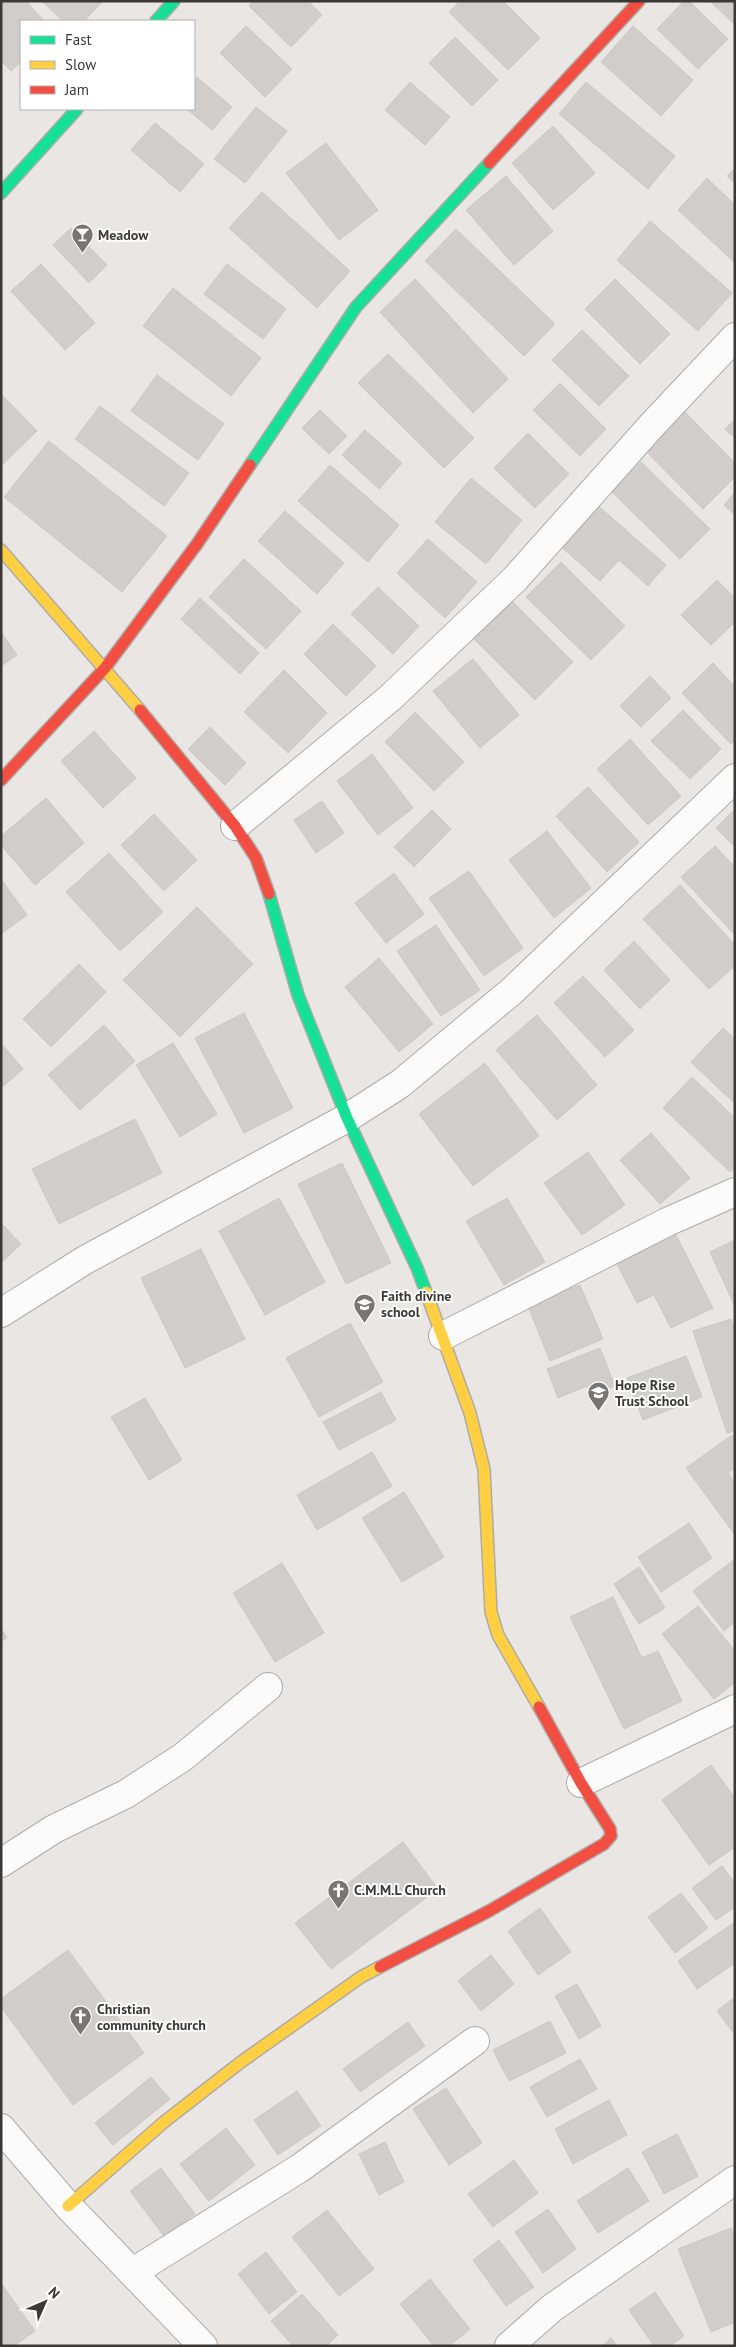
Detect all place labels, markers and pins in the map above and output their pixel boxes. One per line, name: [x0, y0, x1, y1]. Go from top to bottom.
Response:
bar icon: Meadow: [70, 223, 94, 254]
place label: Meadow: [98, 226, 149, 244]
place label: Faith divine school: [381, 1287, 451, 1321]
school or university icon: Faith divine school: [353, 1292, 377, 1323]
place label: Hope Rise Trust School: [615, 1376, 689, 1410]
school or university icon: Hope Rise Trust School: [587, 1381, 611, 1412]
church icon: C.M.M.L Church: [326, 1878, 350, 1909]
place label: C.M.M.L Church: [354, 1881, 446, 1899]
place label: Christian community church: [97, 2000, 206, 2034]
church icon: Christian community church: [69, 2005, 93, 2036]

